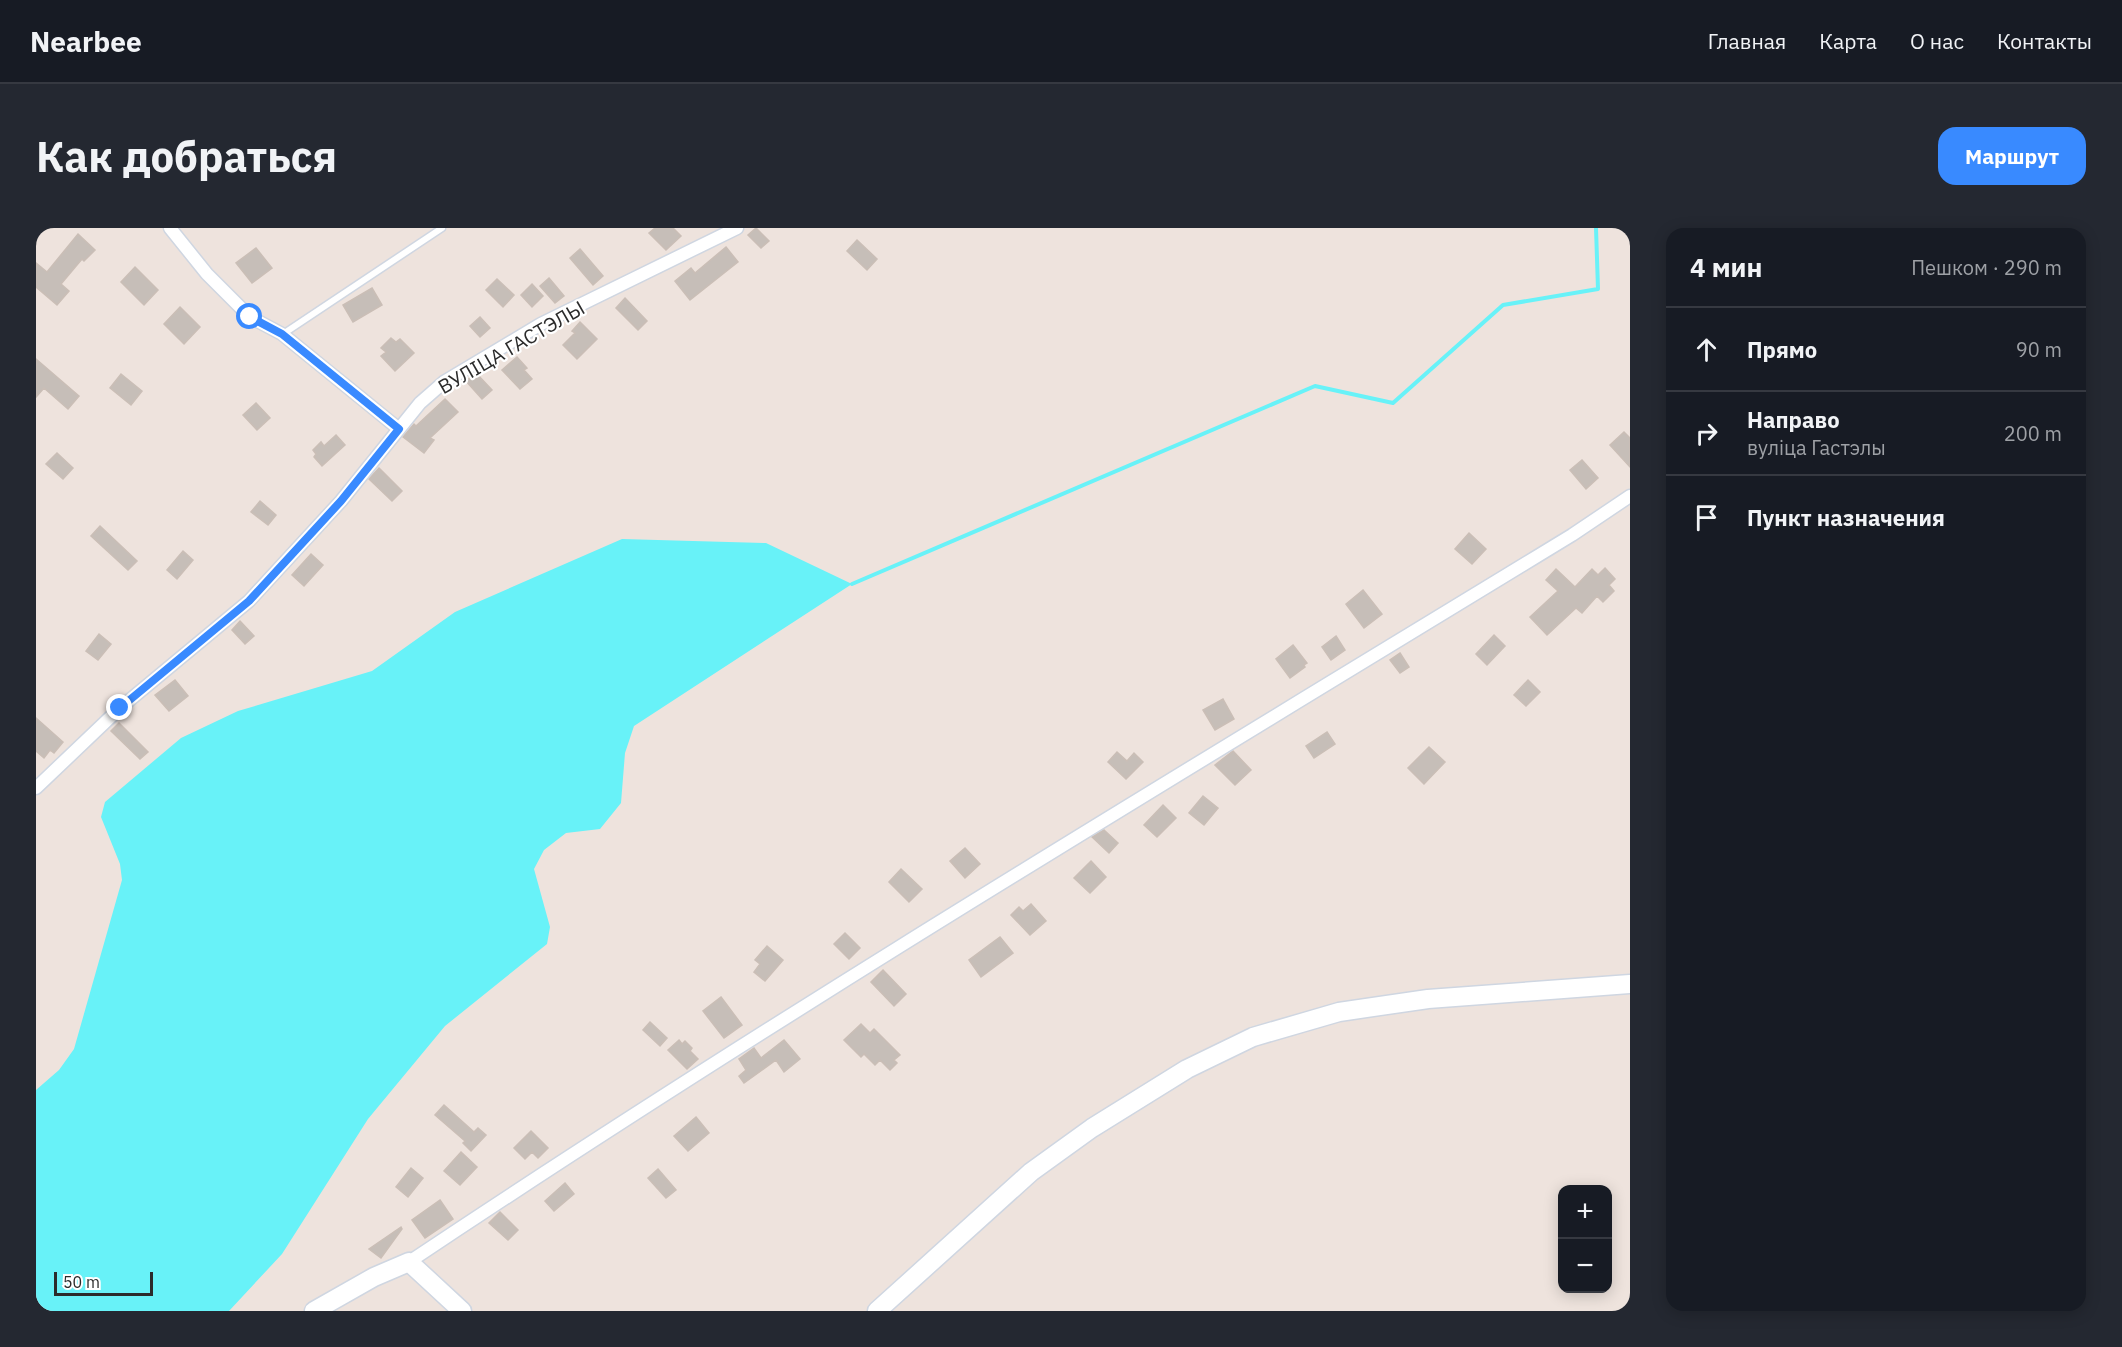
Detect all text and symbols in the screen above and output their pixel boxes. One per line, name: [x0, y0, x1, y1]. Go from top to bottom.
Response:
text: Nearbee: [30, 23, 142, 60]
text: Главная: [1708, 27, 1786, 55]
text: Карта: [1819, 27, 1877, 55]
text: О нас: [1910, 27, 1964, 55]
text: Контакты: [1997, 27, 2092, 55]
button: Маршрут: [1938, 127, 2086, 185]
text: Как добраться: [36, 129, 337, 184]
text: 4 мин: [1690, 250, 1762, 284]
text: Пешком · 290 m: [1911, 254, 2062, 281]
street label: ВУЛІЦА ГАСТЭЛЫ: [433, 294, 589, 400]
route start: [236, 303, 262, 329]
icon: ahead: [1690, 333, 1723, 366]
text: Прямо: [1747, 335, 1817, 364]
text: 90 m: [2016, 336, 2062, 363]
text: Направо: [1747, 405, 1840, 434]
icon: right: [1690, 417, 1723, 450]
text: 200 m: [2004, 420, 2062, 447]
text: вуліца Гастэлы: [1747, 434, 1886, 461]
icon: arrive: [1690, 501, 1723, 534]
text: Пункт назначения: [1747, 503, 1945, 532]
route end: [106, 694, 132, 720]
map controls: [1558, 1185, 1612, 1293]
button: +: [1558, 1185, 1612, 1239]
button: −: [1558, 1239, 1612, 1293]
scale bar: [54, 1269, 153, 1296]
text: 50 m: [63, 1272, 100, 1292]

